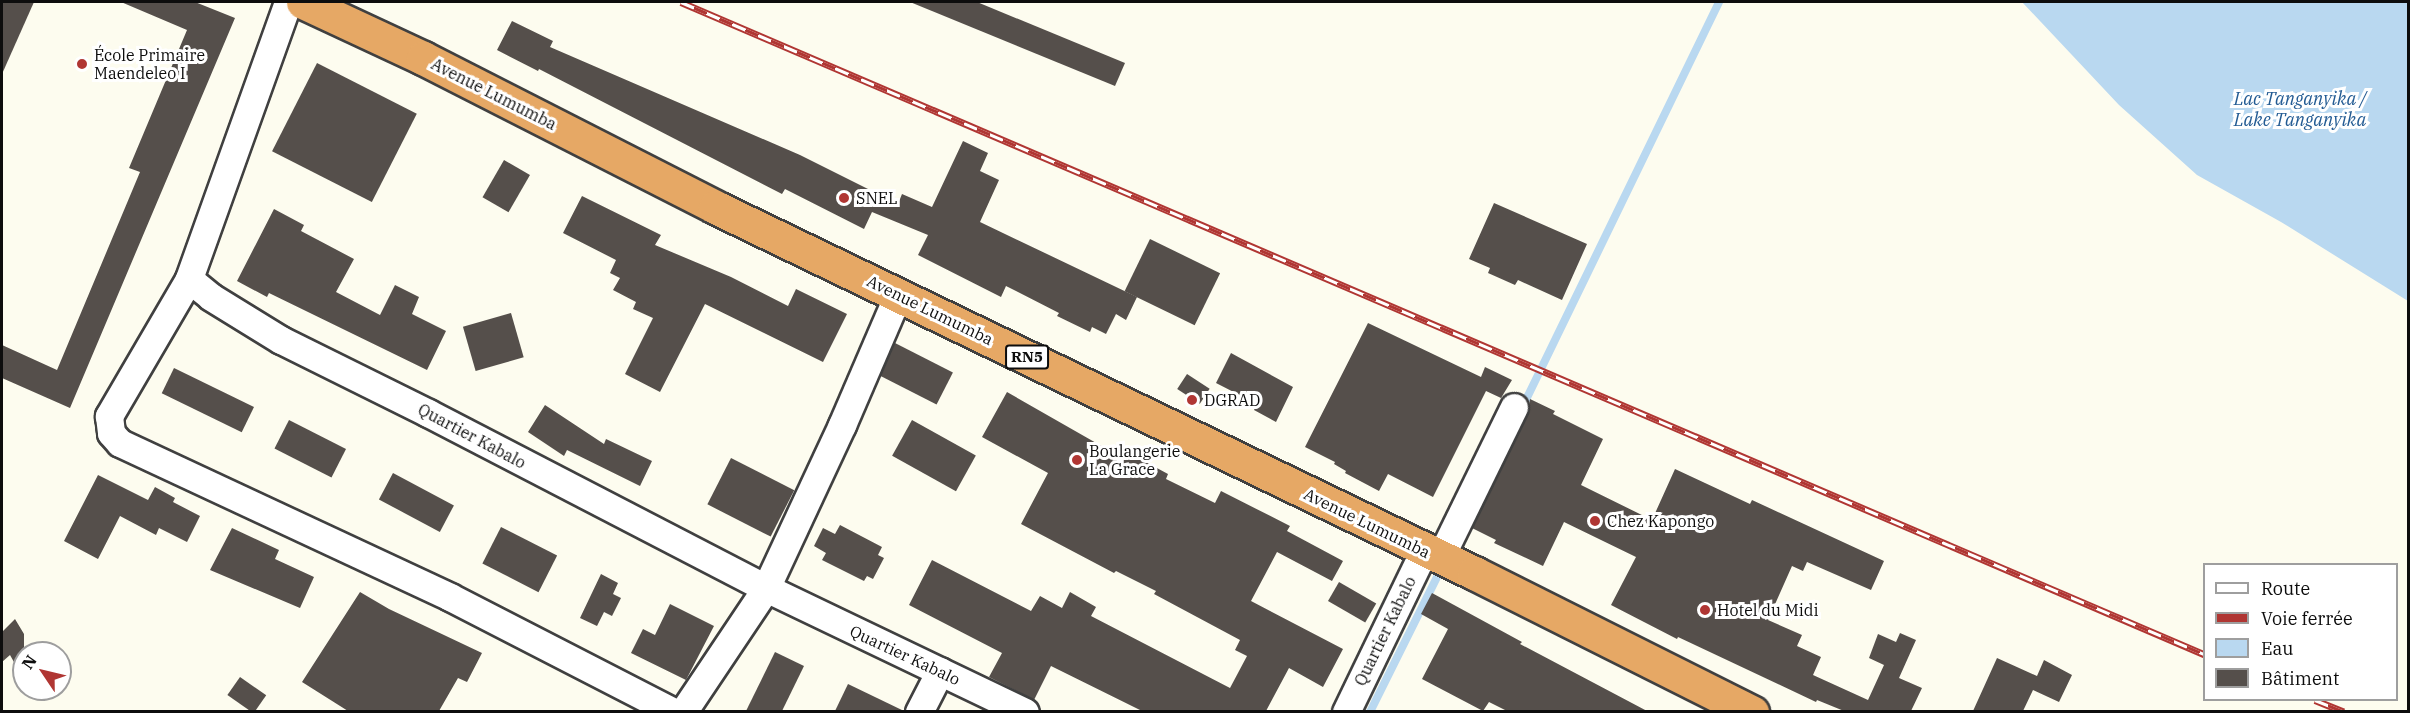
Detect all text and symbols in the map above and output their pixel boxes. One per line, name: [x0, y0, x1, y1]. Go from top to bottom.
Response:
place label: École Primaire Maendeleo I: [94, 45, 205, 83]
street label: Avenue Lumumba: [428, 54, 560, 134]
marker: École Primaire Maendeleo I: [75, 57, 89, 71]
water label: Lac Tanganyika / Lake Tanganyika: [2234, 89, 2366, 132]
place label: SNEL: [856, 188, 898, 208]
marker: SNEL: [837, 191, 851, 205]
street label: Avenue Lumumba: [864, 271, 996, 349]
road number: RN5: [1004, 345, 1050, 369]
place label: DGRAD: [1204, 390, 1260, 410]
marker: DGRAD: [1185, 393, 1199, 407]
street label: Quartier Kabalo: [415, 400, 529, 472]
place label: Boulangerie La Grace: [1089, 441, 1180, 479]
marker: Boulangerie La Grace: [1070, 453, 1084, 467]
street label: Avenue Lumumba: [1301, 484, 1433, 562]
place label: Chez Kapongo: [1607, 511, 1714, 531]
marker: Chez Kapongo: [1588, 514, 1602, 528]
legend: [2203, 563, 2398, 701]
street label: Quartier Kabalo: [1350, 573, 1420, 689]
text: Route: [2261, 577, 2310, 600]
place label: Hotel du Midi: [1717, 600, 1818, 620]
marker: Hotel du Midi: [1698, 603, 1712, 617]
text: Voie ferrée: [2261, 607, 2353, 630]
street label: Quartier Kabalo: [847, 621, 963, 689]
text: Eau: [2261, 637, 2293, 660]
north arrow: [12, 641, 72, 701]
text: N: [17, 651, 41, 673]
text: Bâtiment: [2261, 667, 2339, 690]

